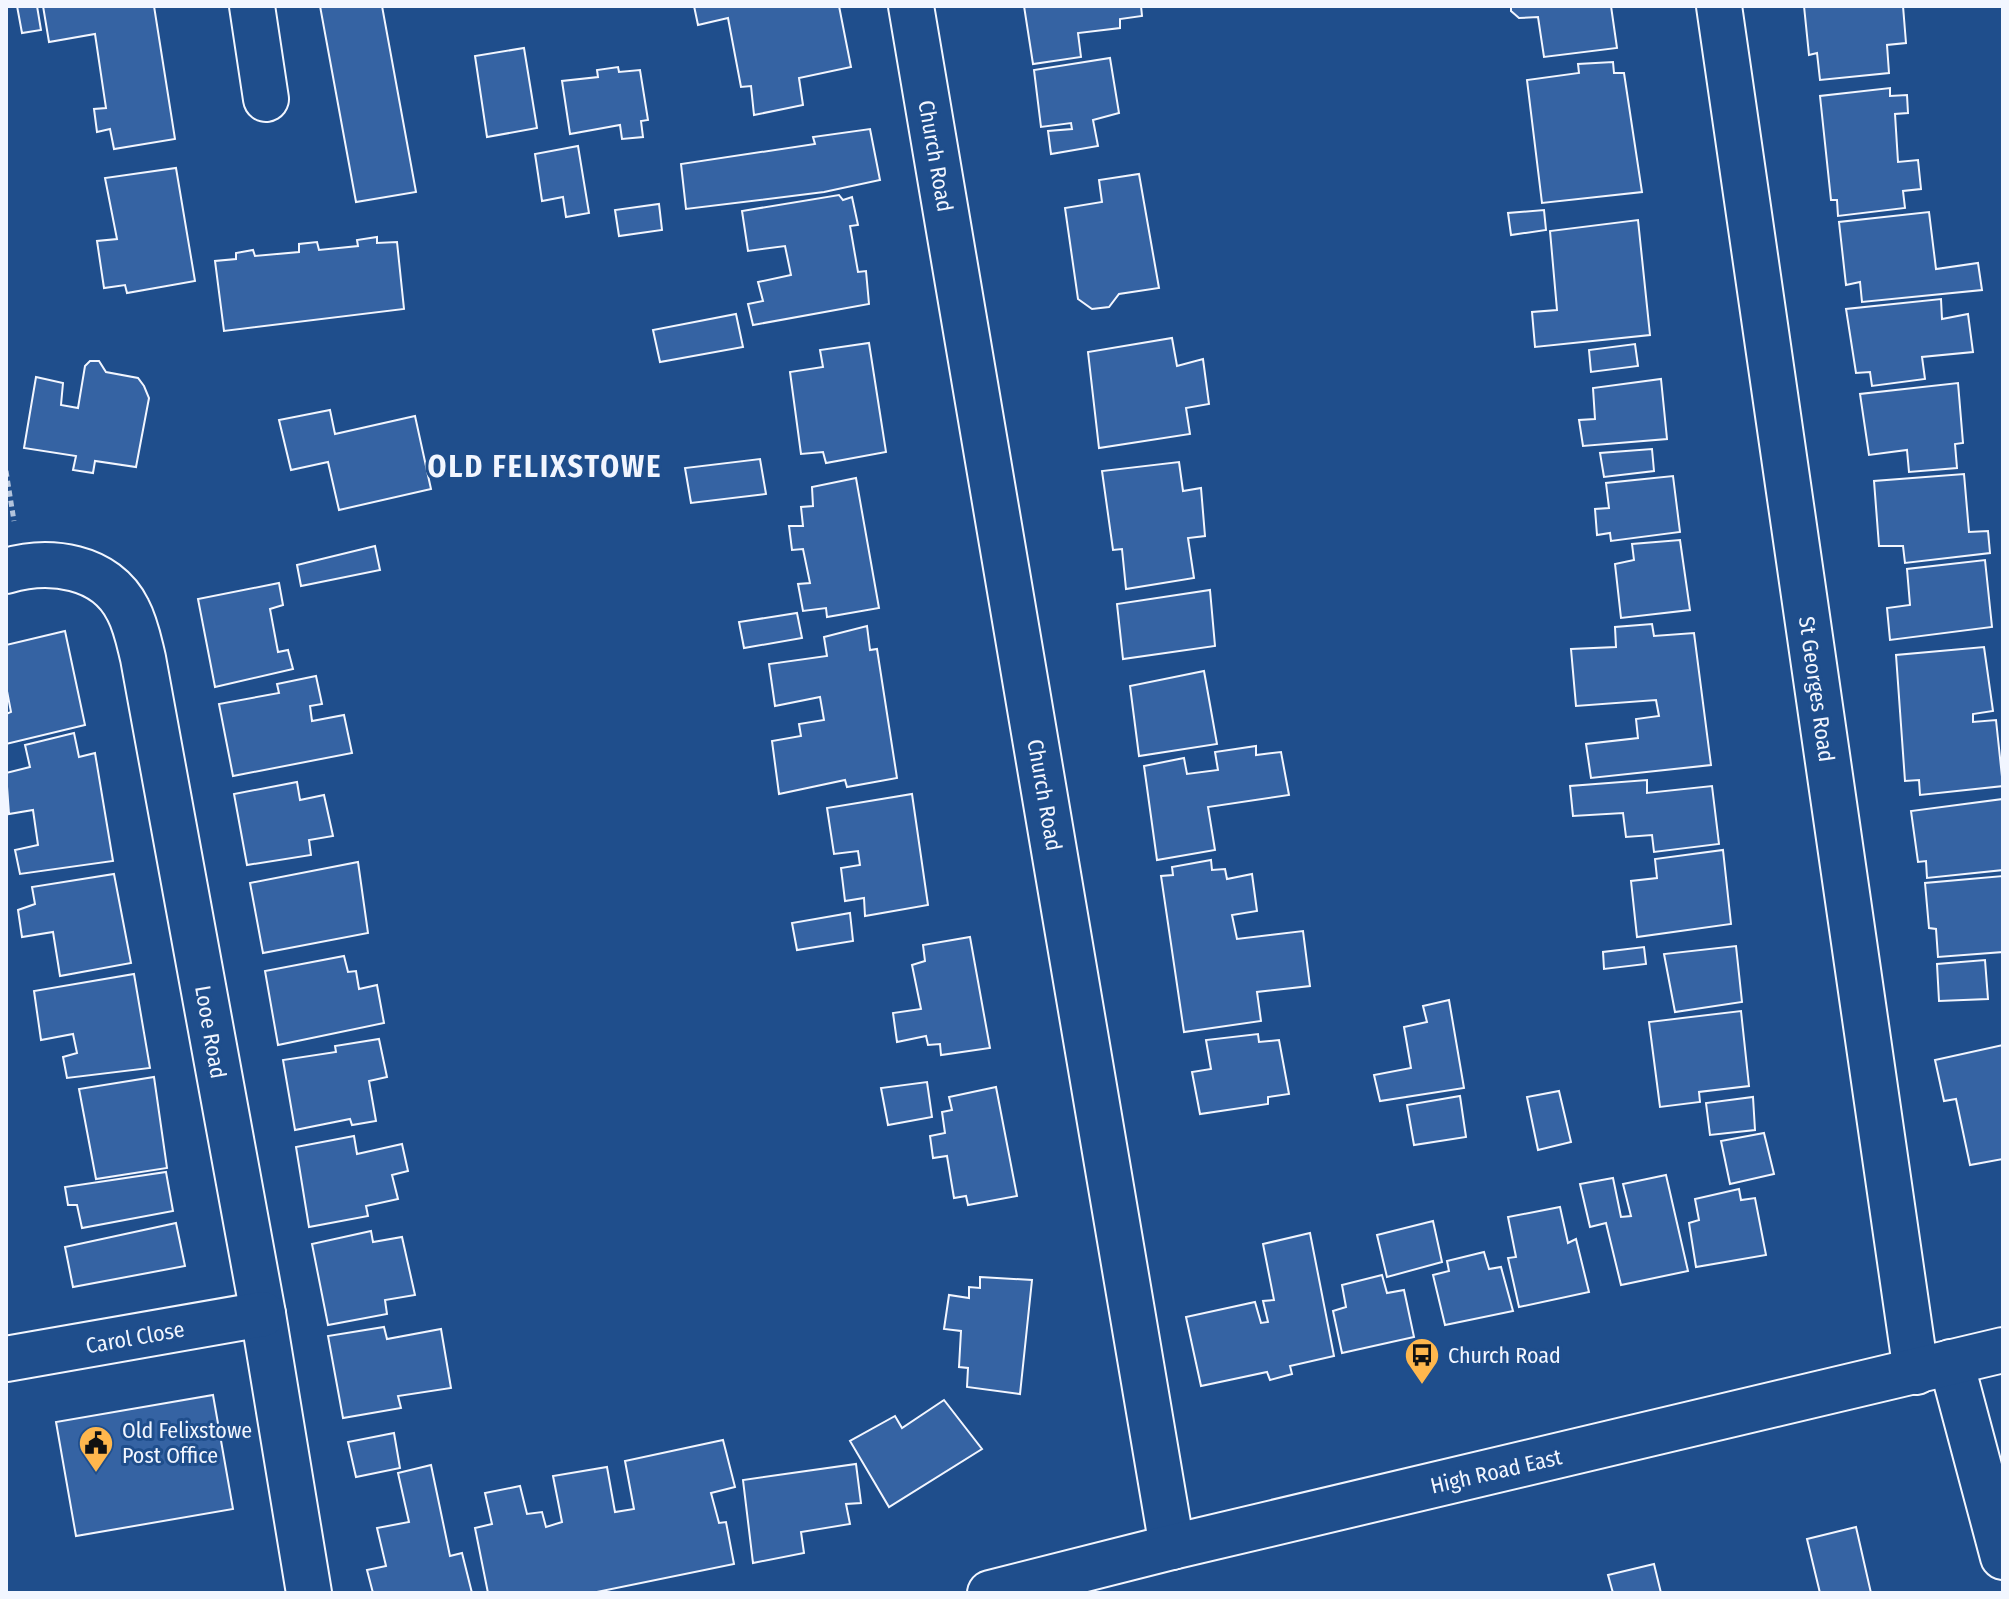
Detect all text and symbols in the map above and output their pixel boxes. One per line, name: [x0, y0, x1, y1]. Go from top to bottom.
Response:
street label: Church Road: [912, 98, 959, 214]
district label: OLD FELIXSTOWE: [428, 449, 662, 485]
street label: St Georges Road: [1793, 615, 1840, 764]
street label: Church Road: [1021, 737, 1068, 853]
street label: Looe Road: [189, 983, 232, 1081]
street label: Carol Close: [84, 1316, 187, 1359]
bus stop icon: Church Road: [1403, 1336, 1441, 1386]
place label: Church Road: [1448, 1342, 1561, 1369]
place label: Old Felixstowe Post Office: [122, 1417, 252, 1469]
public building icon: Old Felixstowe Post Office: [77, 1424, 115, 1474]
street label: High Road East: [1428, 1443, 1565, 1500]

